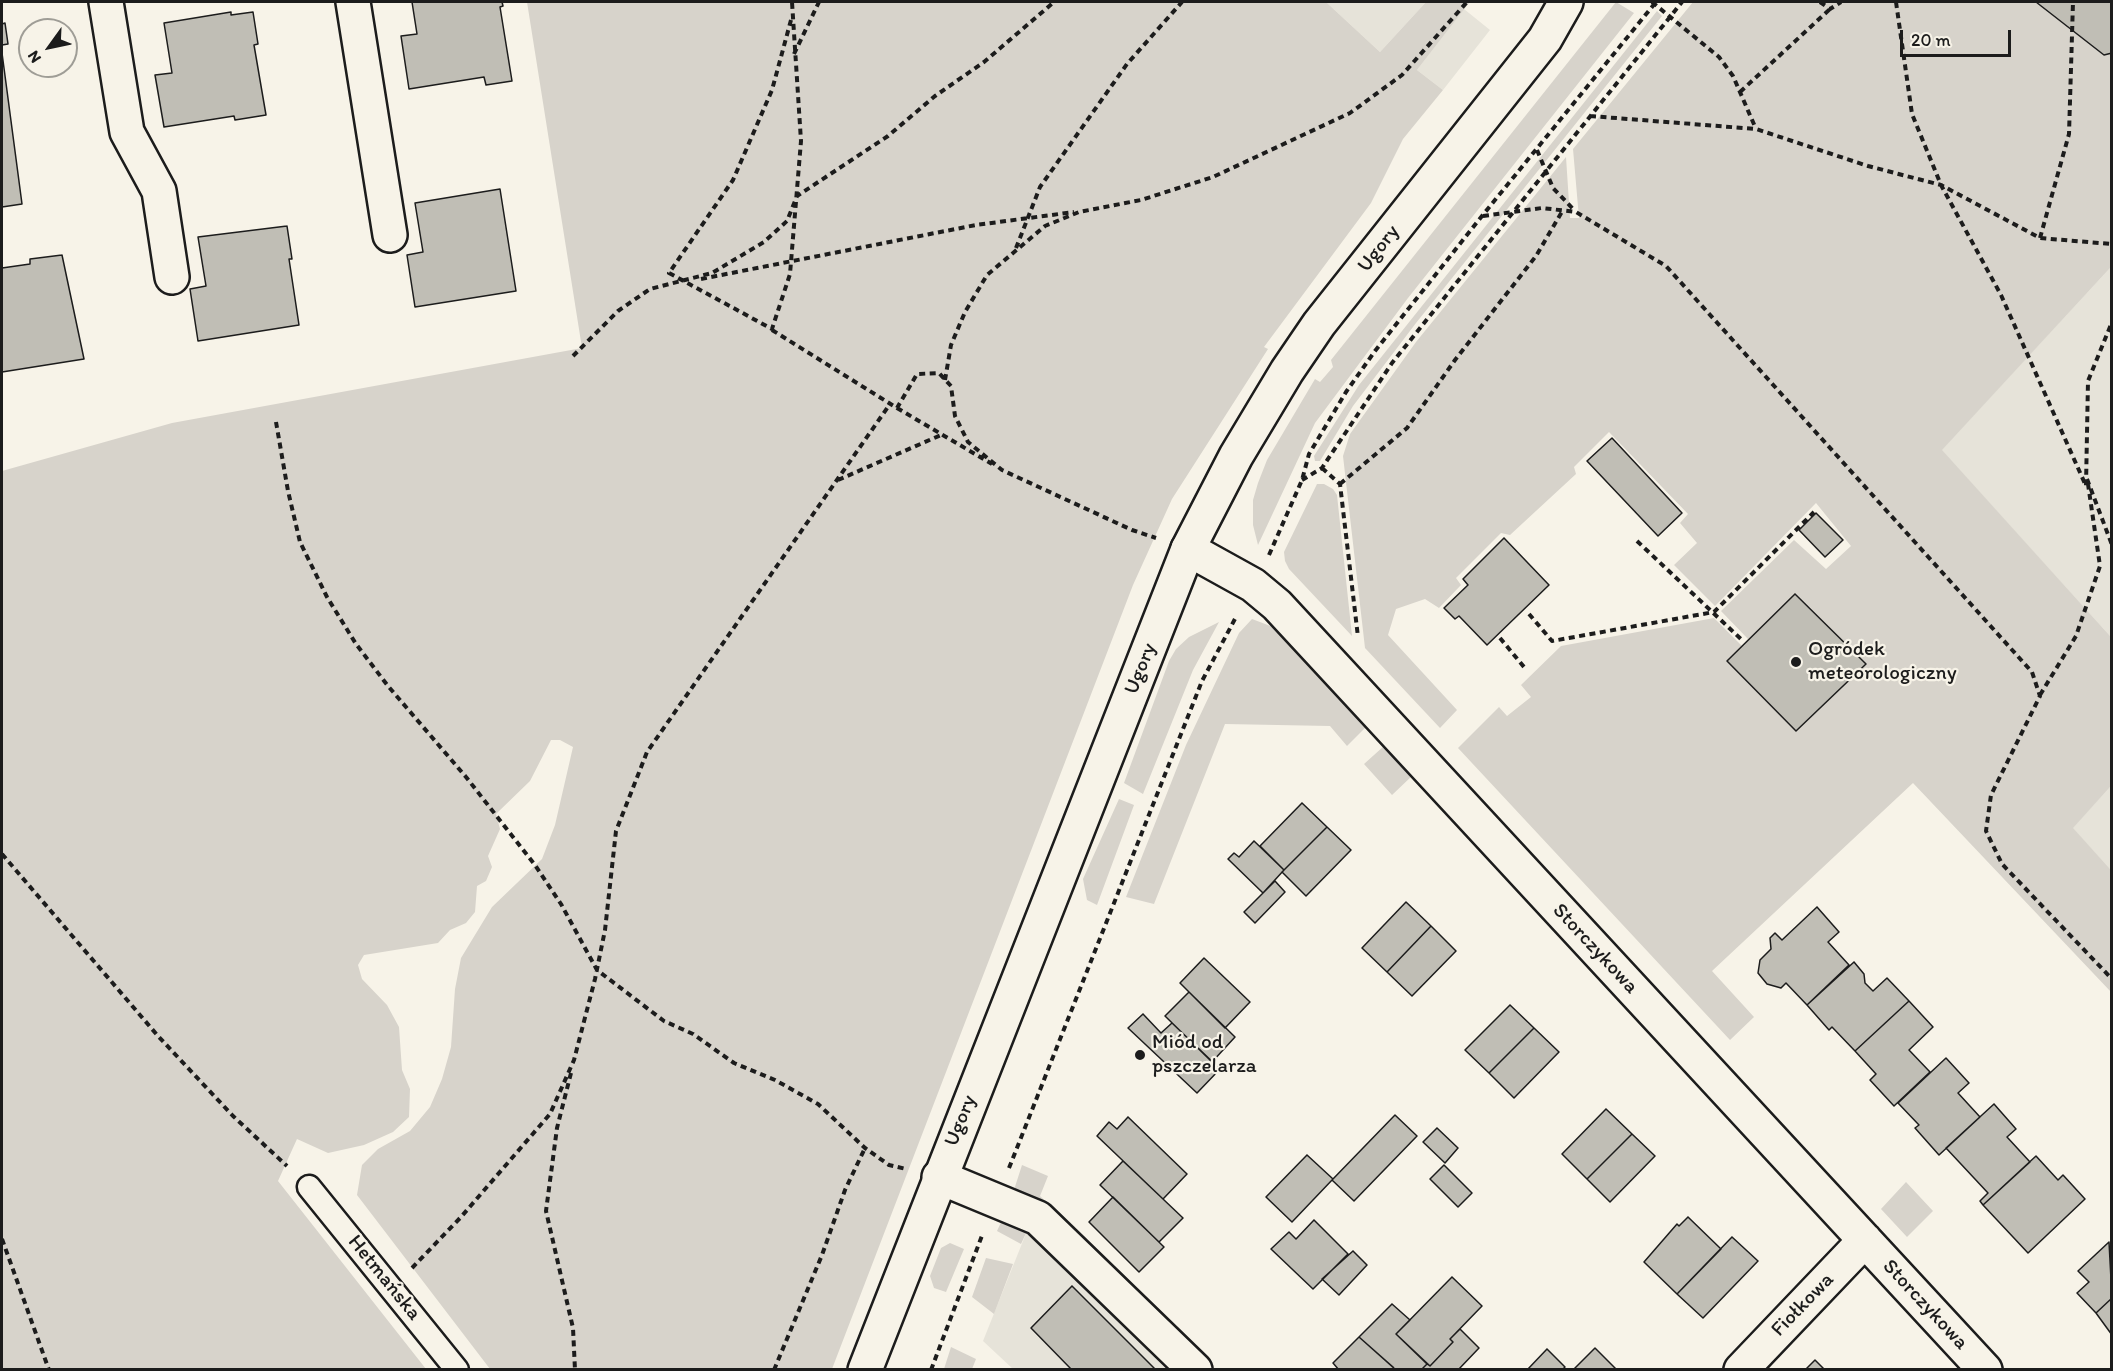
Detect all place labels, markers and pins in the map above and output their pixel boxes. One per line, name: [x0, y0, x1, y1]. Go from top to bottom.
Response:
place label: Ogródek meteorologiczny: [1808, 637, 1957, 687]
marker: Ogródek meteorologiczny: [1789, 655, 1803, 669]
place label: Miód od pszczelarza: [1152, 1030, 1257, 1080]
marker: Miód od pszczelarza: [1133, 1048, 1147, 1062]

